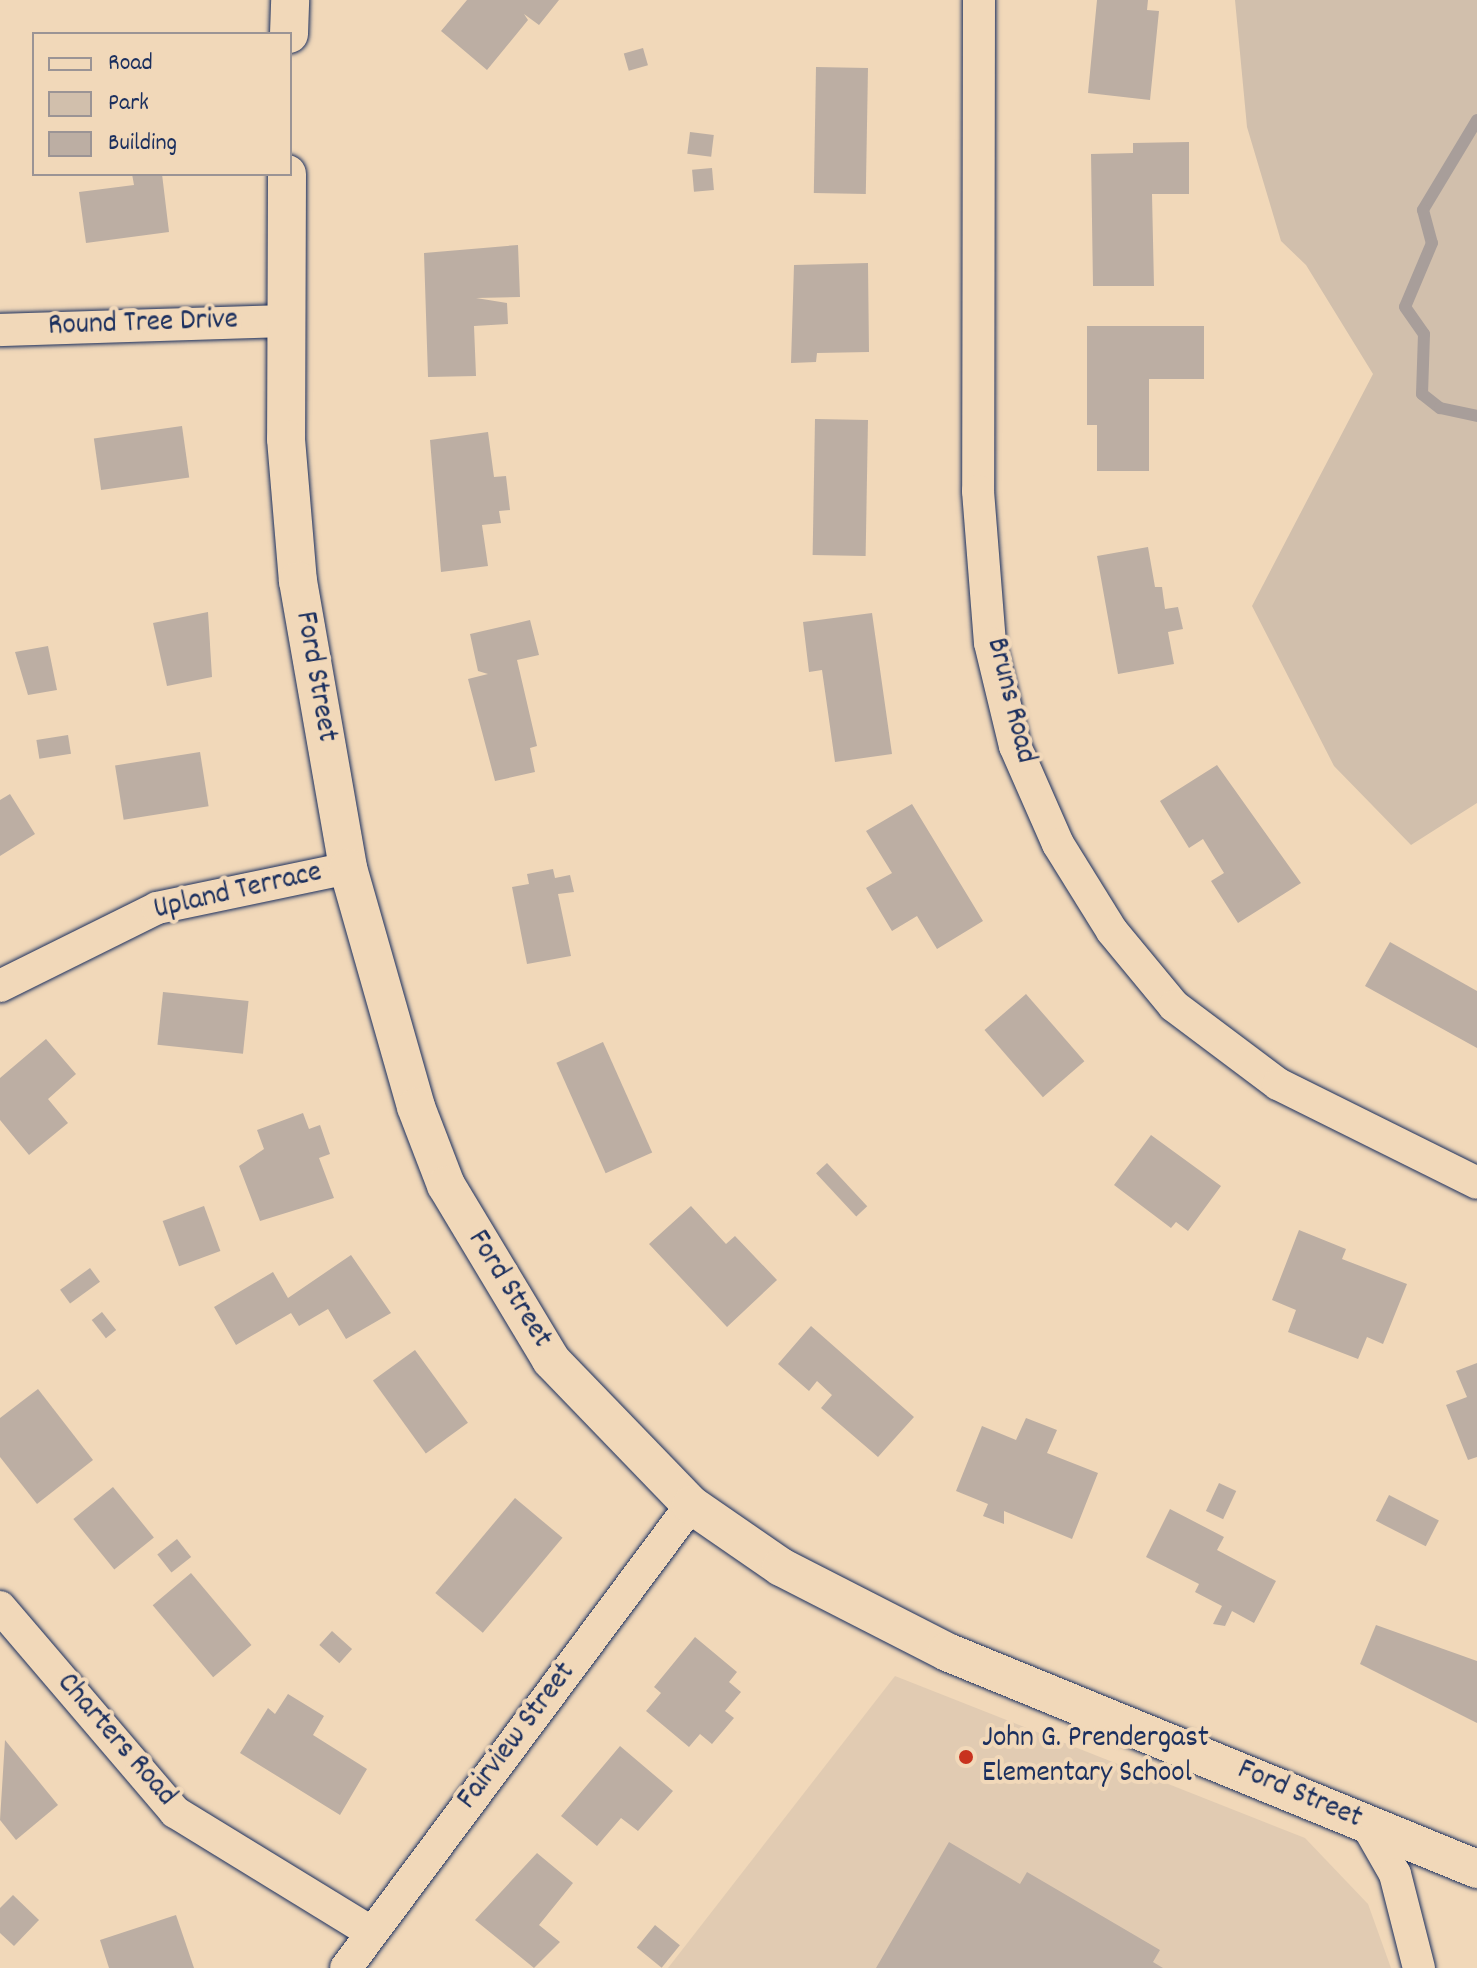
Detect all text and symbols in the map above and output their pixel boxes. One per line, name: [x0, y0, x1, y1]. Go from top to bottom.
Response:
legend: [32, 32, 292, 176]
text: Road: [108, 47, 153, 81]
text: Park: [108, 87, 149, 121]
text: Building: [108, 127, 177, 161]
street label: Round Tree Drive: [47, 304, 239, 346]
street label: Ford Street: [285, 609, 343, 745]
street label: Bruns Road: [976, 635, 1042, 767]
street label: Upland Terrace: [151, 856, 325, 930]
street label: Ford Street: [458, 1225, 558, 1355]
street label: Fairview Street: [451, 1657, 585, 1817]
street label: Charters Road: [47, 1667, 183, 1815]
place label: John G. Prendergast Elementary School: [982, 1722, 1209, 1792]
marker: John G. Prendergast Elementary School: [957, 1748, 975, 1766]
street label: Ford Street: [1231, 1754, 1367, 1838]

